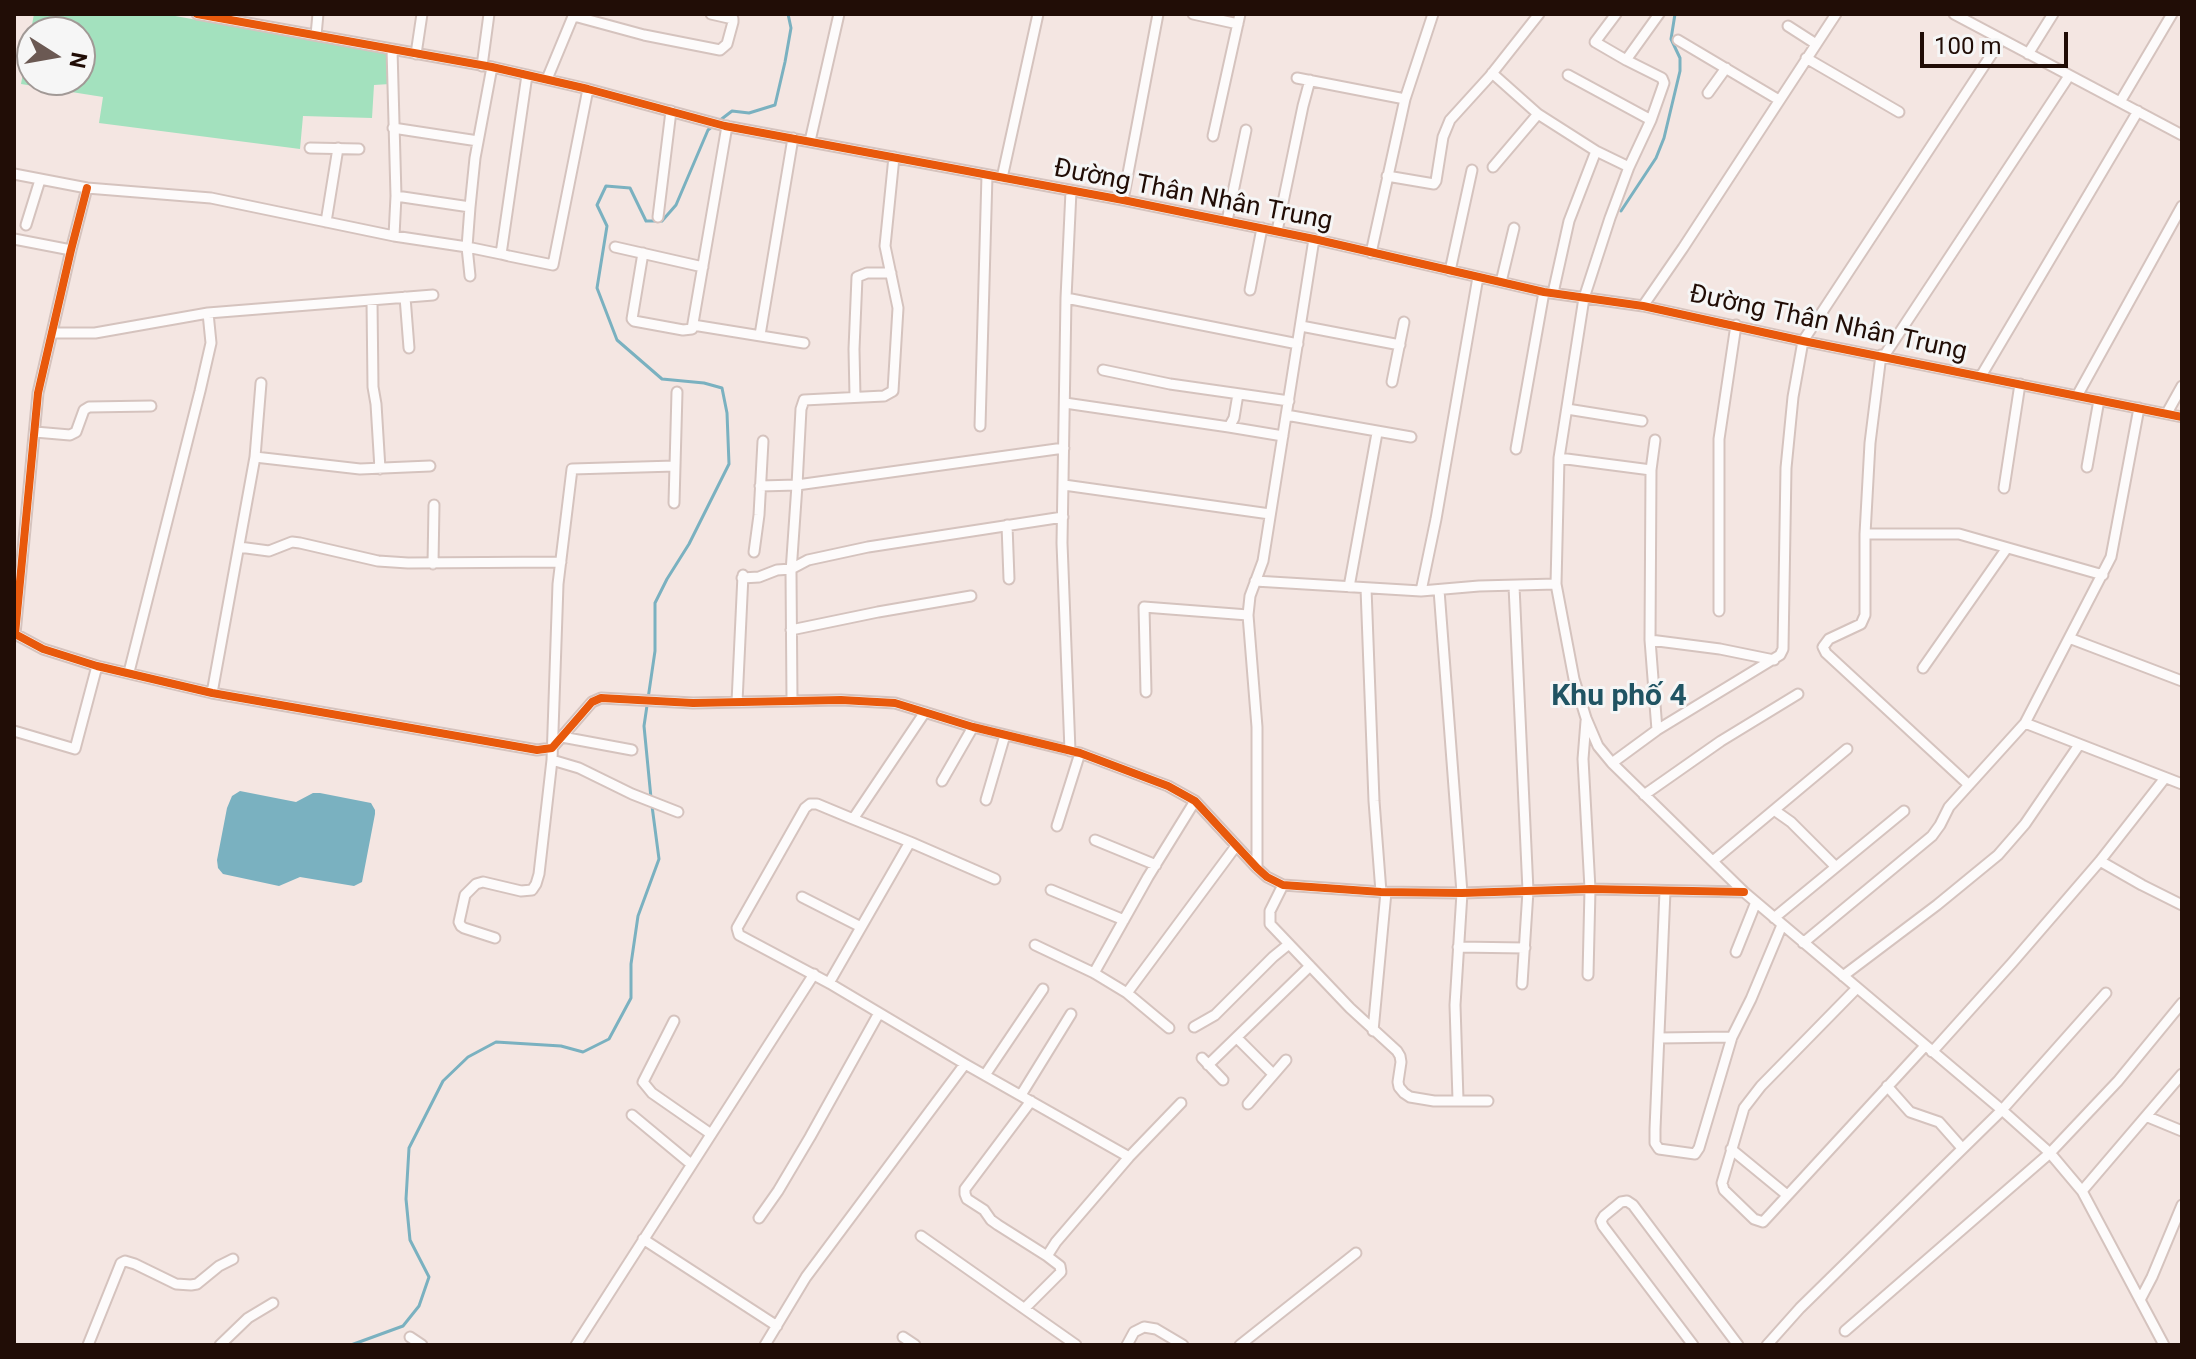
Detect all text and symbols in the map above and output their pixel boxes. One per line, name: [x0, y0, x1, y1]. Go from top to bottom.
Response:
north arrow: [16, 16, 96, 96]
scale bar: [1924, 16, 2072, 66]
text: 100 m: [1934, 32, 2001, 60]
text: N: [64, 50, 92, 70]
street label: Đường Thân Nhân Trung: [1051, 154, 1335, 238]
street label: Đường Thân Nhân Trung: [1686, 279, 1970, 369]
district label: Khu phố 4: [1551, 679, 1687, 715]

